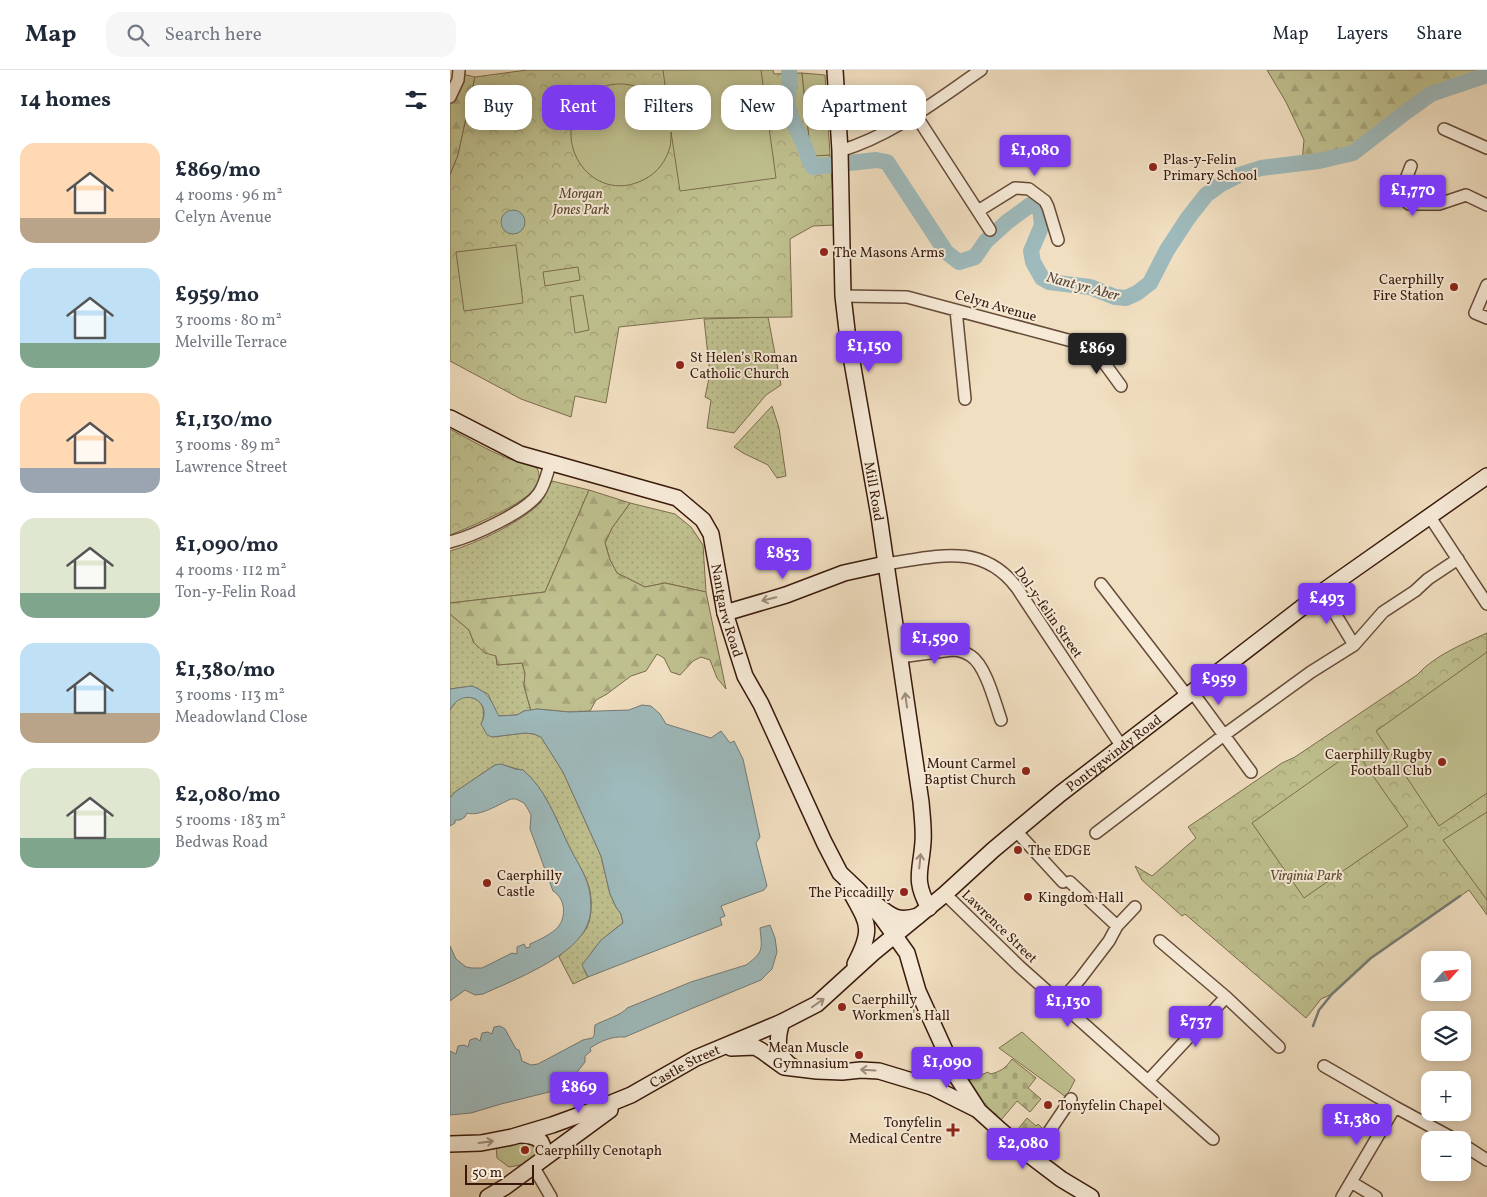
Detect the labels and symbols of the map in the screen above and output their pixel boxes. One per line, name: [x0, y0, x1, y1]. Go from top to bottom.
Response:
pin: £1,080: [994, 134, 1076, 177]
place label: Plas-y-Felin Primary School: [1163, 151, 1257, 186]
marker: Plas-y-Felin Primary School: [1147, 161, 1159, 173]
pin: £1,770: [1372, 174, 1454, 217]
park label: Morgan Jones Park: [551, 185, 610, 220]
place label: The Masons Arms: [834, 244, 944, 263]
marker: The Masons Arms: [818, 246, 830, 258]
water label: Nant yr Aber: [1044, 268, 1122, 307]
place label: Caerphilly Fire Station: [1373, 271, 1444, 306]
marker: Caerphilly Fire Station: [1448, 281, 1460, 293]
street label: Celyn Avenue: [952, 286, 1039, 327]
pin: £1,150: [828, 330, 910, 373]
pin: £869: [1067, 332, 1127, 375]
place label: St Helen’s Roman Catholic Church: [690, 349, 798, 384]
marker: St Helen’s Roman Catholic Church: [674, 359, 686, 371]
street label: Mill Road: [859, 460, 888, 523]
pin: £853: [753, 538, 813, 580]
street label: Nantgarw Road: [705, 562, 746, 660]
street label: Dol-y-felin Street: [1009, 563, 1087, 663]
pin: £493: [1297, 582, 1357, 625]
one-way arrow: [761, 595, 777, 604]
pin: £1,590: [894, 622, 976, 665]
pin: £959: [1189, 664, 1249, 706]
one-way arrow: [901, 692, 911, 708]
street label: Pontygwindy Road: [1063, 711, 1166, 797]
place label: Caerphilly Rugby Football Club: [1325, 746, 1432, 781]
place label: Mount Carmel Baptist Church: [924, 755, 1016, 790]
marker: Caerphilly Rugby Football Club: [1436, 756, 1448, 768]
marker: Mount Carmel Baptist Church: [1020, 765, 1032, 777]
place label: The EDGE: [1028, 842, 1091, 861]
marker: The EDGE: [1012, 844, 1024, 856]
one-way arrow: [916, 853, 925, 869]
place label: Caerphilly Castle: [497, 867, 562, 902]
park label: Virginia Park: [1270, 867, 1343, 886]
marker: Caerphilly Castle: [481, 877, 493, 889]
place label: The Piccadilly: [808, 884, 894, 903]
marker: The Piccadilly: [898, 886, 910, 898]
street label: Lawrence Street: [957, 886, 1041, 968]
place label: Kingdom Hall: [1038, 889, 1124, 908]
marker: Kingdom Hall: [1022, 891, 1034, 903]
north arrow: [1421, 951, 1471, 1001]
pin: £1,130: [1027, 986, 1109, 1028]
place label: Caerphilly Workmen's Hall: [852, 991, 950, 1026]
one-way arrow: [810, 998, 824, 1008]
marker: Caerphilly Workmen's Hall: [836, 1001, 848, 1013]
pin: £737: [1166, 1006, 1226, 1048]
place label: Mean Muscle Gymnasium: [768, 1039, 849, 1074]
street label: Castle Street: [647, 1041, 723, 1093]
pin: £1,090: [906, 1046, 988, 1089]
marker: Mean Muscle Gymnasium: [853, 1049, 865, 1061]
one-way arrow: [861, 1066, 877, 1075]
pin: £869: [549, 1072, 609, 1114]
place label: Tonyfelin Chapel: [1058, 1097, 1162, 1116]
marker: Tonyfelin Chapel: [1042, 1099, 1054, 1111]
pin: £1,380: [1316, 1104, 1398, 1146]
place label: Tonyfelin Medical Centre: [849, 1114, 942, 1149]
marker: Tonyfelin Medical Centre: [946, 1123, 960, 1137]
pin: £2,080: [982, 1128, 1064, 1170]
one-way arrow: [477, 1137, 493, 1147]
place label: Caerphilly Cenotaph: [535, 1142, 662, 1161]
marker: Caerphilly Cenotaph: [519, 1144, 531, 1156]
scale bar: [465, 1162, 534, 1185]

